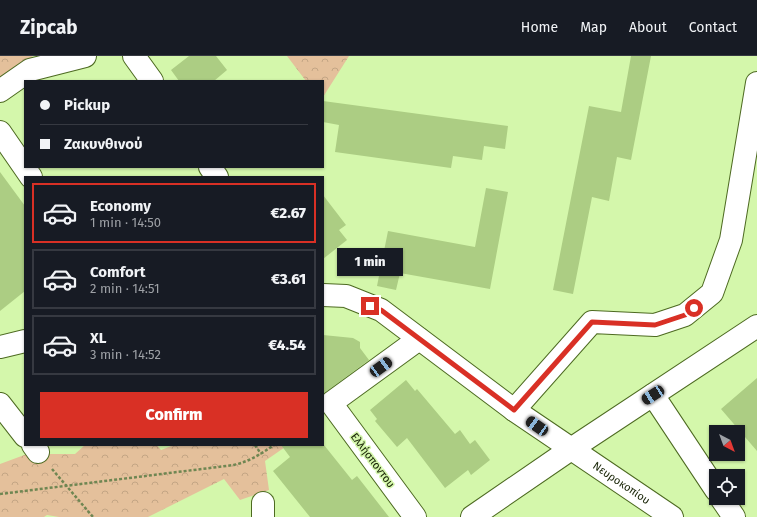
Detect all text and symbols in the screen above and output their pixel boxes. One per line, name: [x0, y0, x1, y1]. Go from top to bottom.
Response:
text: Zipcab: [20, 16, 78, 39]
text: Home: [521, 19, 558, 36]
text: Map: [580, 19, 607, 36]
text: About: [629, 19, 667, 36]
text: Contact: [689, 19, 737, 36]
text: Pickup: [64, 96, 110, 114]
text: Ζακυνθινού: [64, 135, 142, 153]
icon: car: [42, 195, 78, 231]
text: Economy: [90, 197, 151, 215]
text: €2.67: [271, 204, 306, 222]
text: 1 min · 14:50: [90, 215, 161, 230]
callout: 1 min: [337, 248, 403, 276]
text: 1 min: [354, 254, 386, 269]
icon: car: [42, 261, 78, 297]
text: Comfort: [90, 263, 146, 281]
text: €3.61: [271, 270, 306, 288]
text: 2 min · 14:51: [90, 281, 160, 296]
route end: [361, 297, 379, 315]
route start: [685, 299, 703, 317]
icon: car: [42, 327, 78, 363]
text: XL: [90, 329, 106, 347]
text: €4.54: [268, 336, 306, 354]
text: 3 min · 14:52: [90, 347, 161, 362]
car: [368, 355, 394, 379]
car: [640, 383, 666, 407]
button: Confirm: [40, 392, 308, 438]
car: [524, 414, 550, 438]
north arrow: [709, 425, 745, 461]
map controls: [709, 425, 745, 505]
street label: Ελλήσποντου: [348, 430, 397, 490]
street label: Νευροκοπίου: [590, 459, 652, 507]
button: locate: [709, 469, 745, 505]

